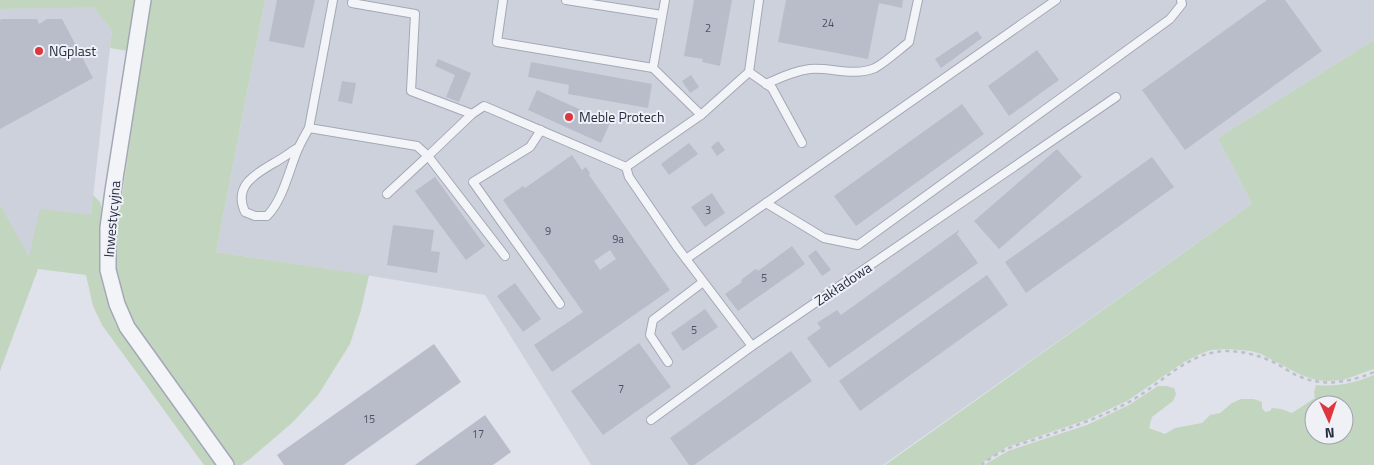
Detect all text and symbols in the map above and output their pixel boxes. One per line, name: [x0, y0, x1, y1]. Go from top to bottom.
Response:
house number: 24: [822, 15, 834, 31]
house number: 2: [705, 20, 711, 36]
place label: NGplast: [49, 40, 96, 61]
marker: NGplast: [33, 45, 45, 57]
place label: Meble Protech: [579, 106, 664, 127]
marker: Meble Protech: [563, 111, 575, 123]
street label: Inwestycyjna: [98, 180, 125, 258]
house number: 3: [705, 202, 711, 218]
house number: 9: [545, 223, 551, 239]
house number: 9a: [612, 231, 624, 247]
street label: Zakładowa: [810, 257, 876, 310]
house number: 5: [761, 270, 767, 286]
house number: 5: [691, 322, 697, 338]
house number: 7: [618, 381, 624, 397]
north arrow: [1304, 395, 1354, 445]
house number: 15: [363, 411, 375, 427]
text: N: [1324, 423, 1335, 444]
house number: 17: [472, 426, 484, 442]

